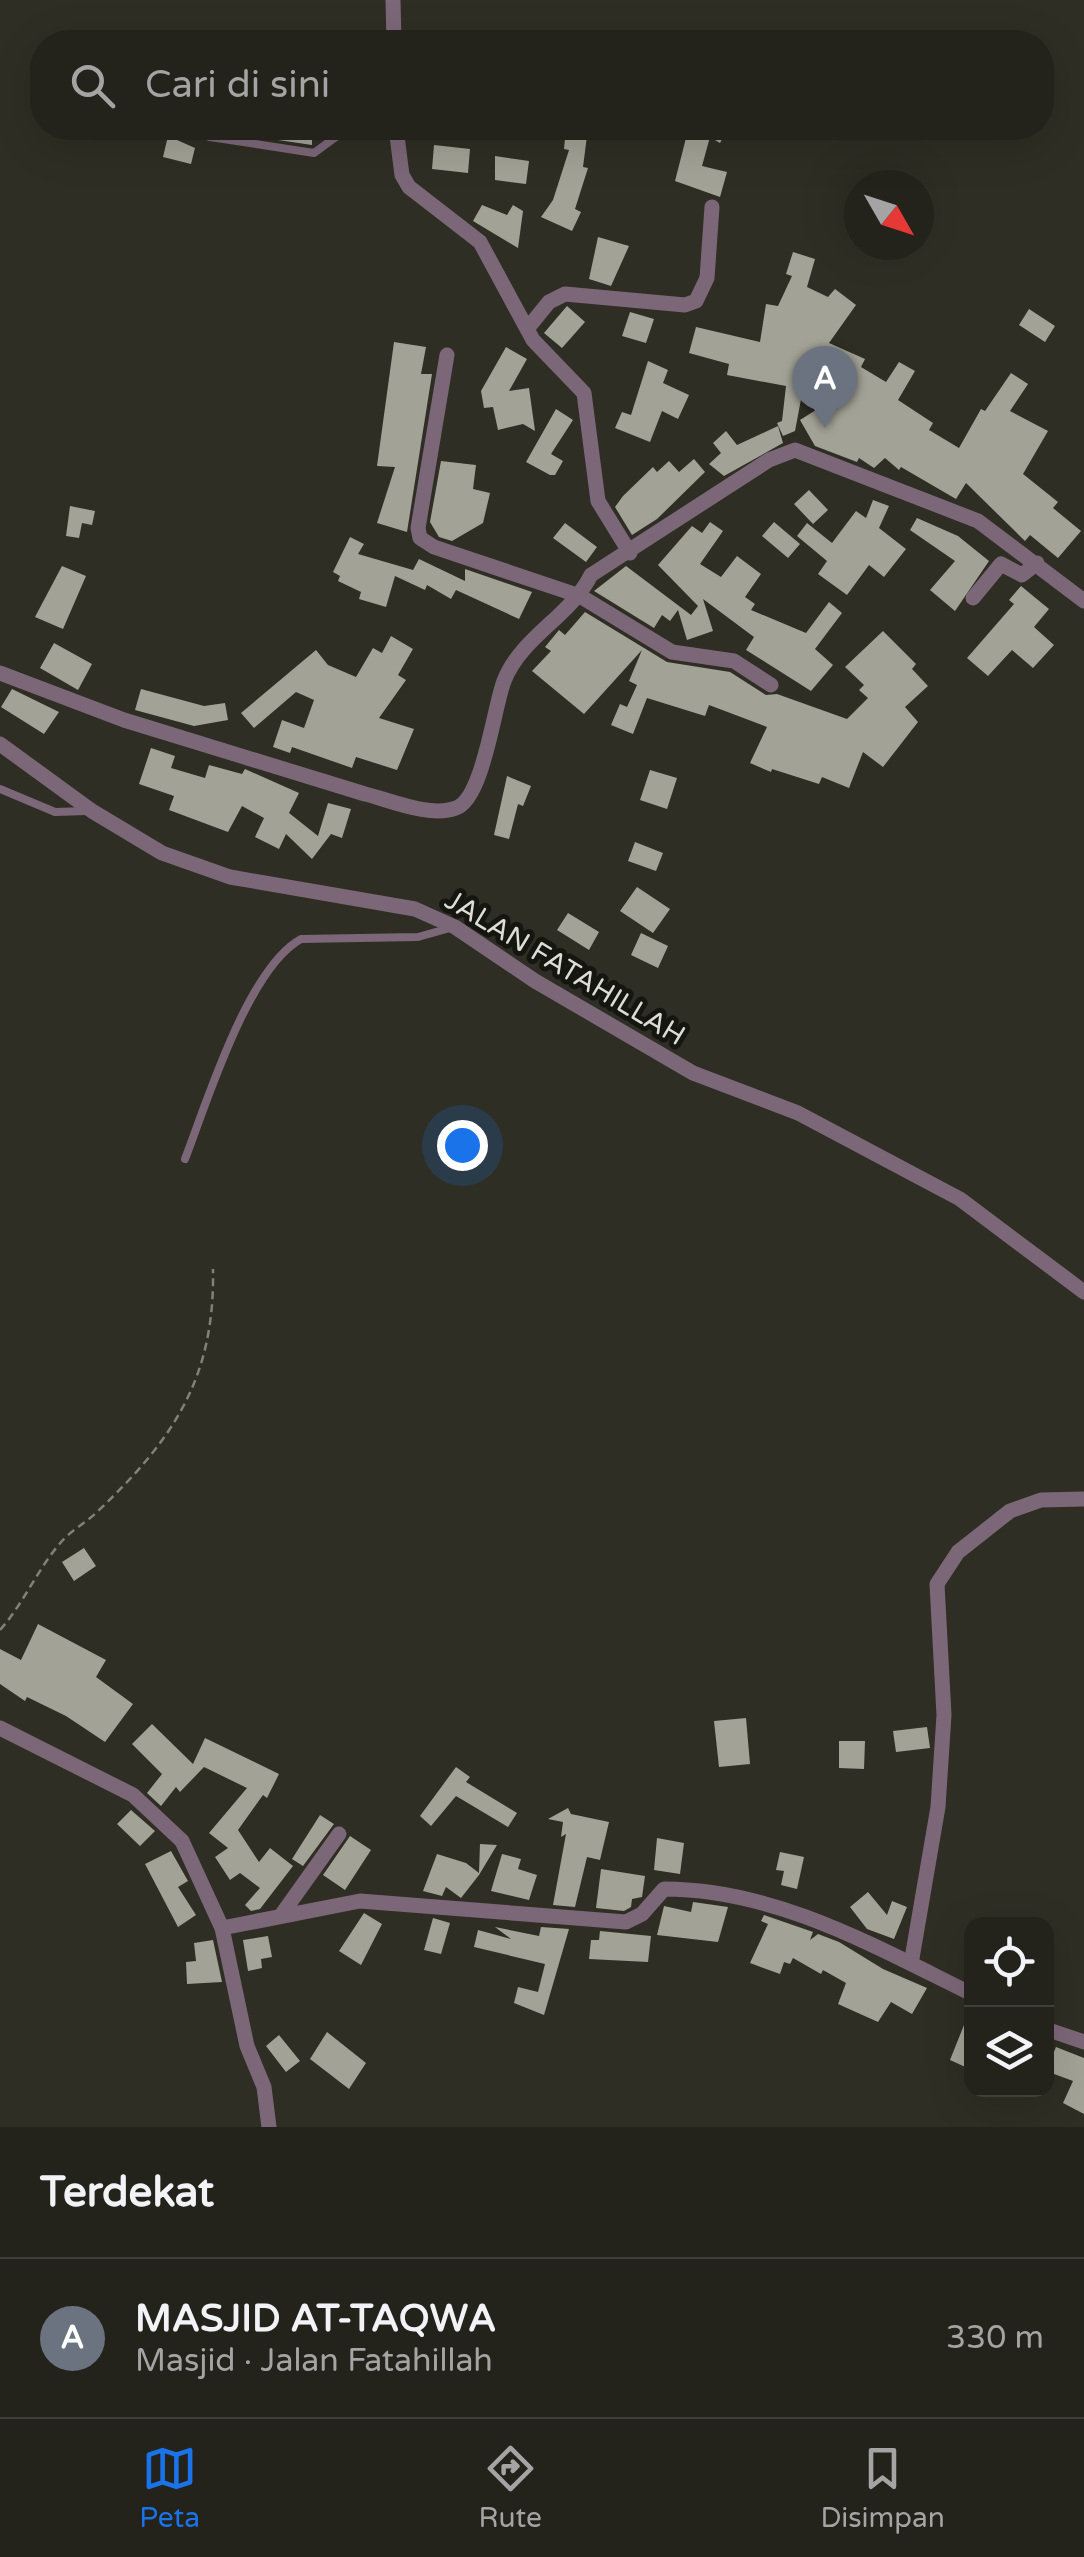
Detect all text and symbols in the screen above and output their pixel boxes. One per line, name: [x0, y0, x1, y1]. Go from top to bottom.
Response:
search box: [30, 30, 1054, 140]
icon: search: [65, 58, 120, 113]
text: Cari di sini: [145, 62, 330, 108]
north arrow: [844, 170, 934, 260]
pin: A: [792, 346, 858, 428]
street label: JALAN FATAHILLAH: [439, 883, 691, 1053]
your location: [437, 1120, 488, 1171]
map controls: [964, 1917, 1054, 2097]
button: locate: [964, 1917, 1054, 2007]
button: layers: [964, 2007, 1054, 2097]
text: Terdekat: [40, 2167, 214, 2218]
text: MASJID AT-TAQWA: [135, 2296, 496, 2342]
text: A: [61, 2319, 84, 2357]
text: 330 m: [946, 2319, 1044, 2357]
text: Masjid · Jalan Fatahillah: [135, 2342, 493, 2380]
tab: Peta: [139, 2441, 200, 2535]
tab: Rute: [479, 2441, 542, 2535]
tab: Disimpan: [820, 2441, 945, 2535]

